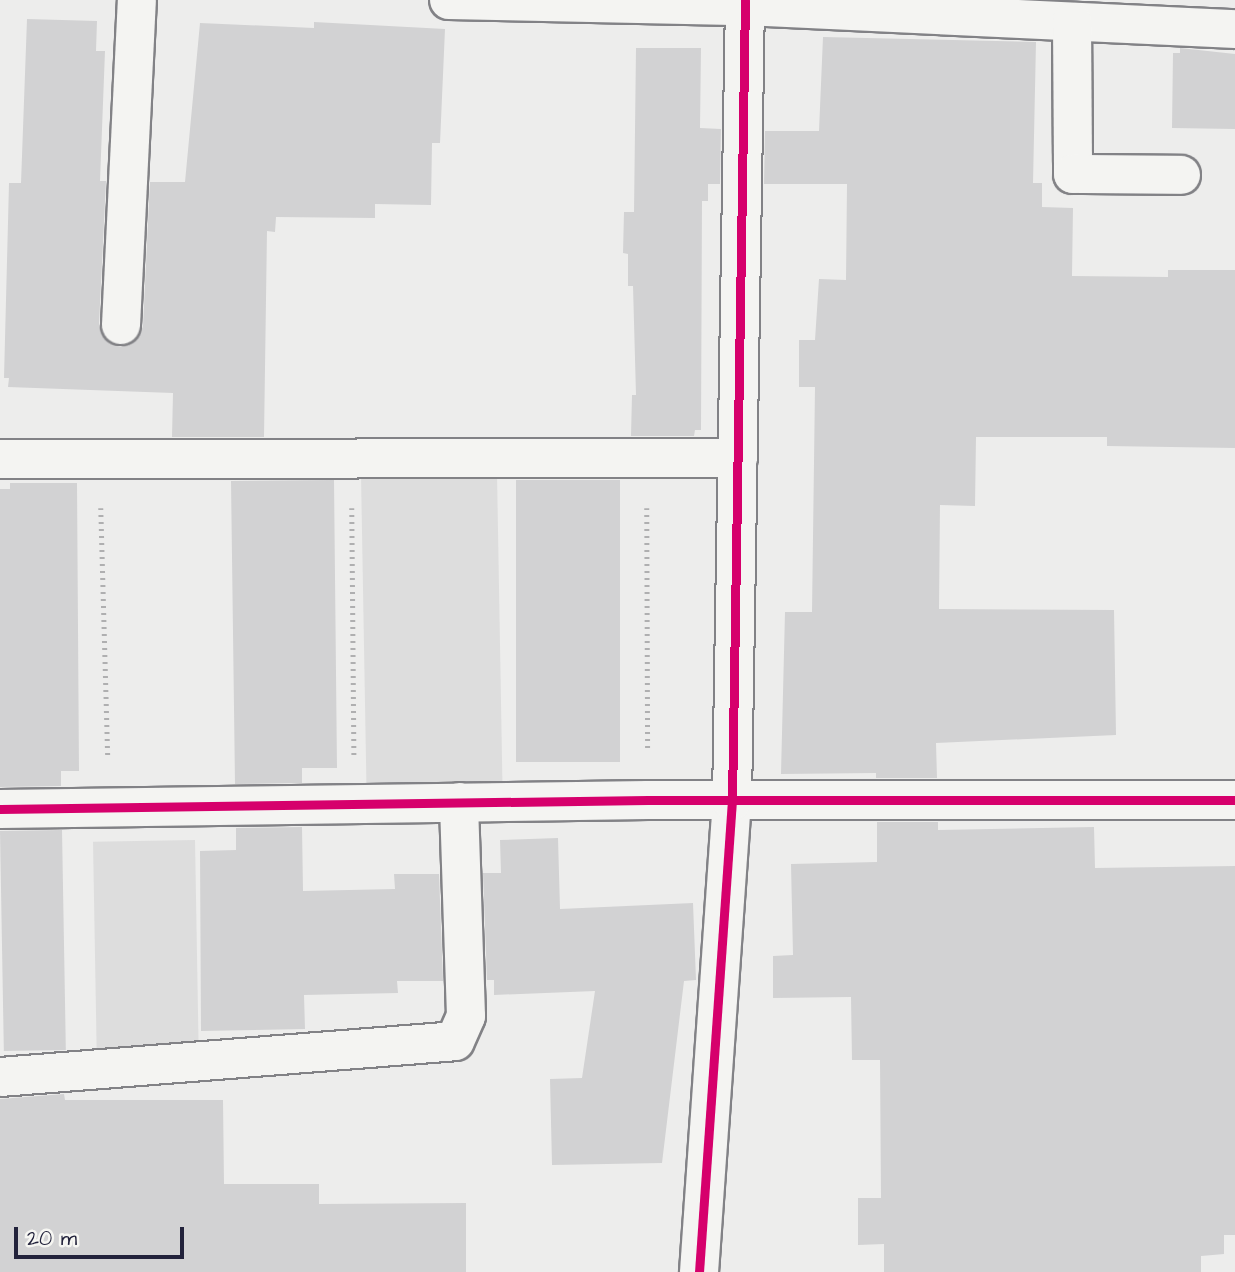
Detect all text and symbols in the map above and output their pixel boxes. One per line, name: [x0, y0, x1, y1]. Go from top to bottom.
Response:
scale bar: [18, 1212, 187, 1256]
text: 20 m: [27, 1224, 77, 1253]

